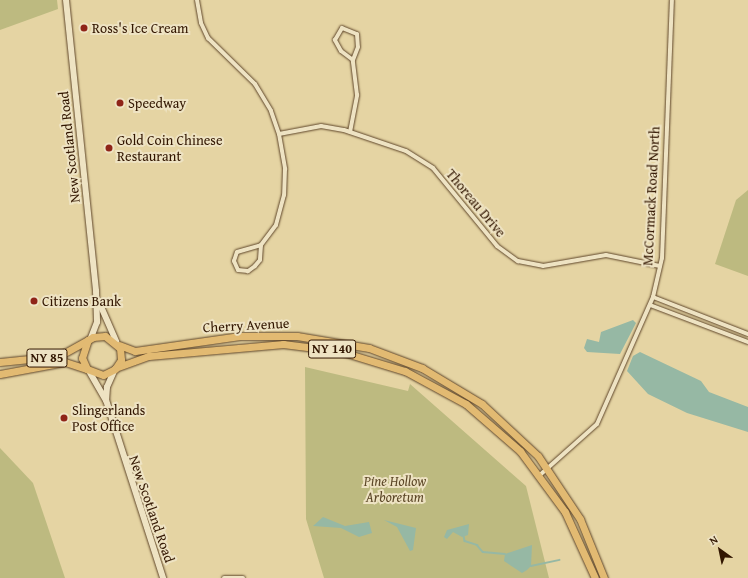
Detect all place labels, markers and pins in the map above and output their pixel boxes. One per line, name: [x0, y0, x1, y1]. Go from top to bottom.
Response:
place label: Ross's Ice Cream: [92, 20, 189, 36]
marker: Ross's Ice Cream: [79, 23, 89, 33]
place label: Speedway: [128, 95, 186, 111]
marker: Speedway: [115, 98, 125, 108]
place label: Gold Coin Chinese Restaurant: [117, 132, 222, 164]
marker: Gold Coin Chinese Restaurant: [104, 143, 114, 153]
place label: Citizens Bank: [42, 293, 121, 309]
marker: Citizens Bank: [29, 296, 39, 306]
place label: Slingerlands Post Office: [72, 402, 145, 434]
marker: Slingerlands Post Office: [59, 413, 69, 423]

